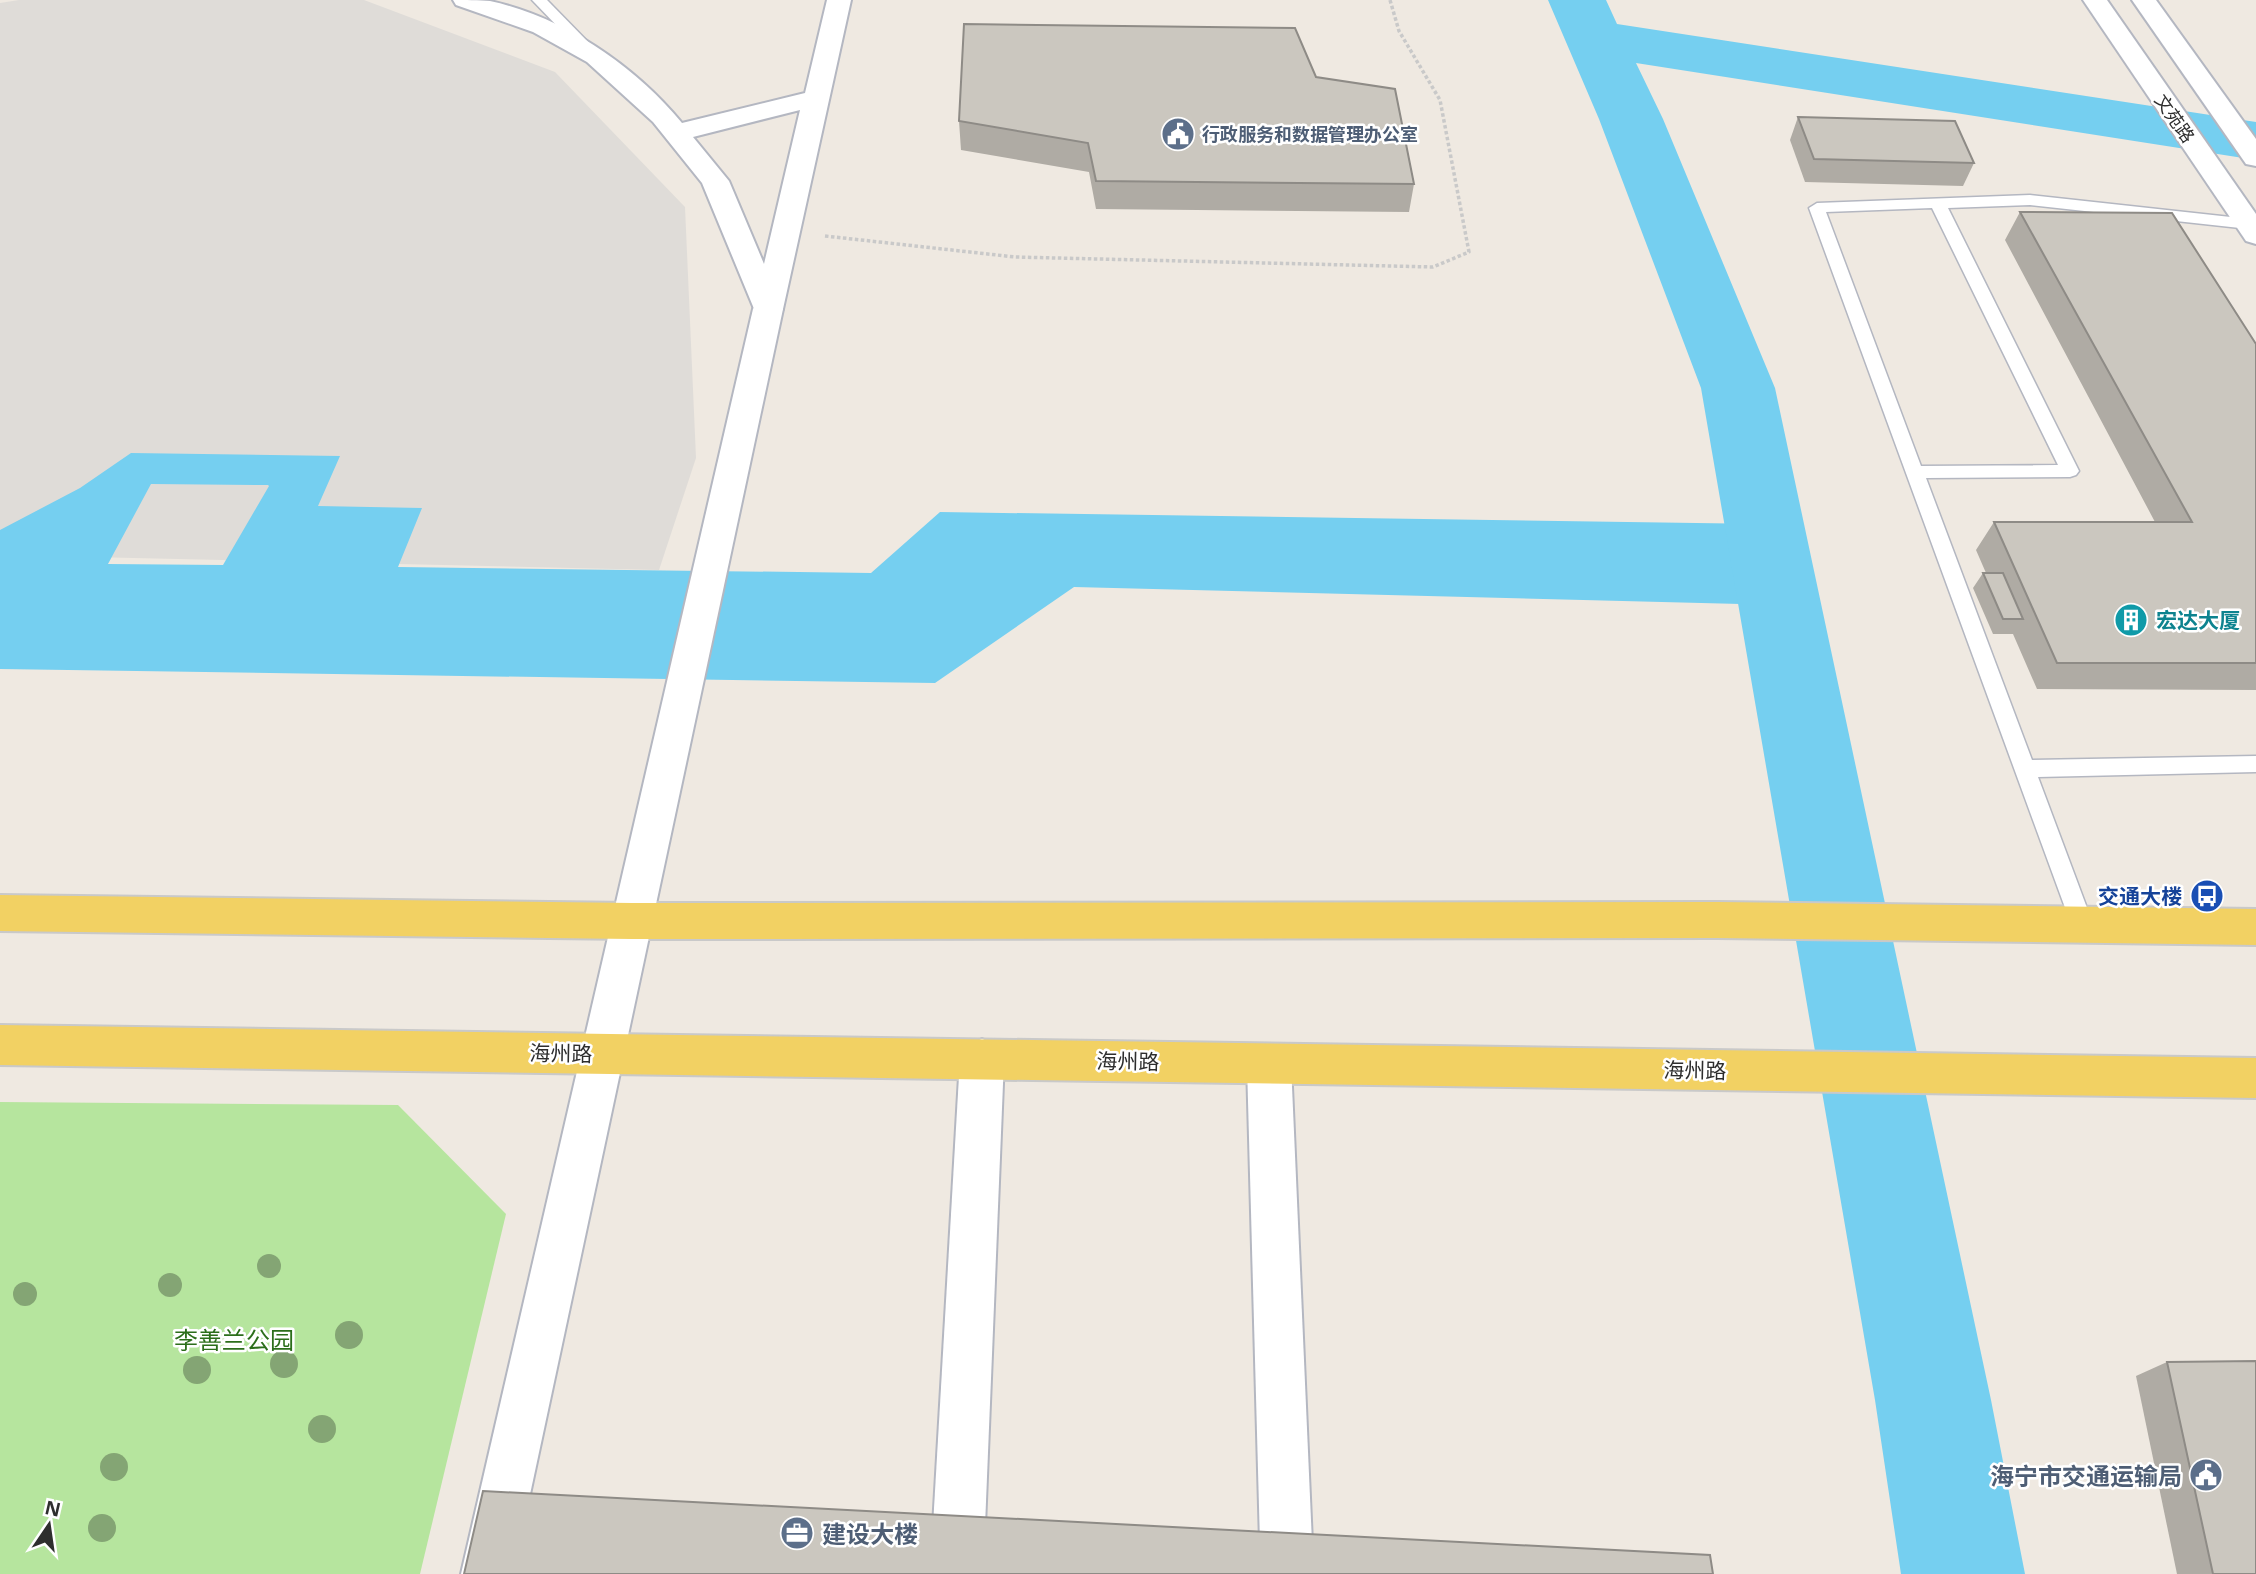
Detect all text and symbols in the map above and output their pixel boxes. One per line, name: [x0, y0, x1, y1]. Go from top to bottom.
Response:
street label: 文苑路: [2150, 89, 2200, 147]
public building icon: 行政服务和数据管理办公室: [1159, 115, 1197, 153]
place label: 行政服务和数据管理办公室: [1202, 122, 1418, 146]
building icon: 宏达大厦: [2112, 601, 2150, 639]
place label: 宏达大厦: [2156, 606, 2240, 634]
bus stop icon: 交通大楼: [2188, 877, 2226, 915]
place label: 交通大楼: [2098, 882, 2182, 910]
street label: 海州路: [529, 1038, 593, 1068]
street label: 海州路: [1096, 1046, 1160, 1076]
street label: 海州路: [1663, 1055, 1727, 1085]
park label: 李善兰公园: [174, 1323, 294, 1356]
public building icon: 海宁市交通运输局: [2187, 1456, 2225, 1494]
place label: 海宁市交通运输局: [1990, 1459, 2182, 1492]
north arrow: [14, 1490, 84, 1560]
text: N: [42, 1494, 63, 1523]
office icon: 建设大楼: [778, 1514, 816, 1552]
place label: 建设大楼: [822, 1517, 918, 1550]

